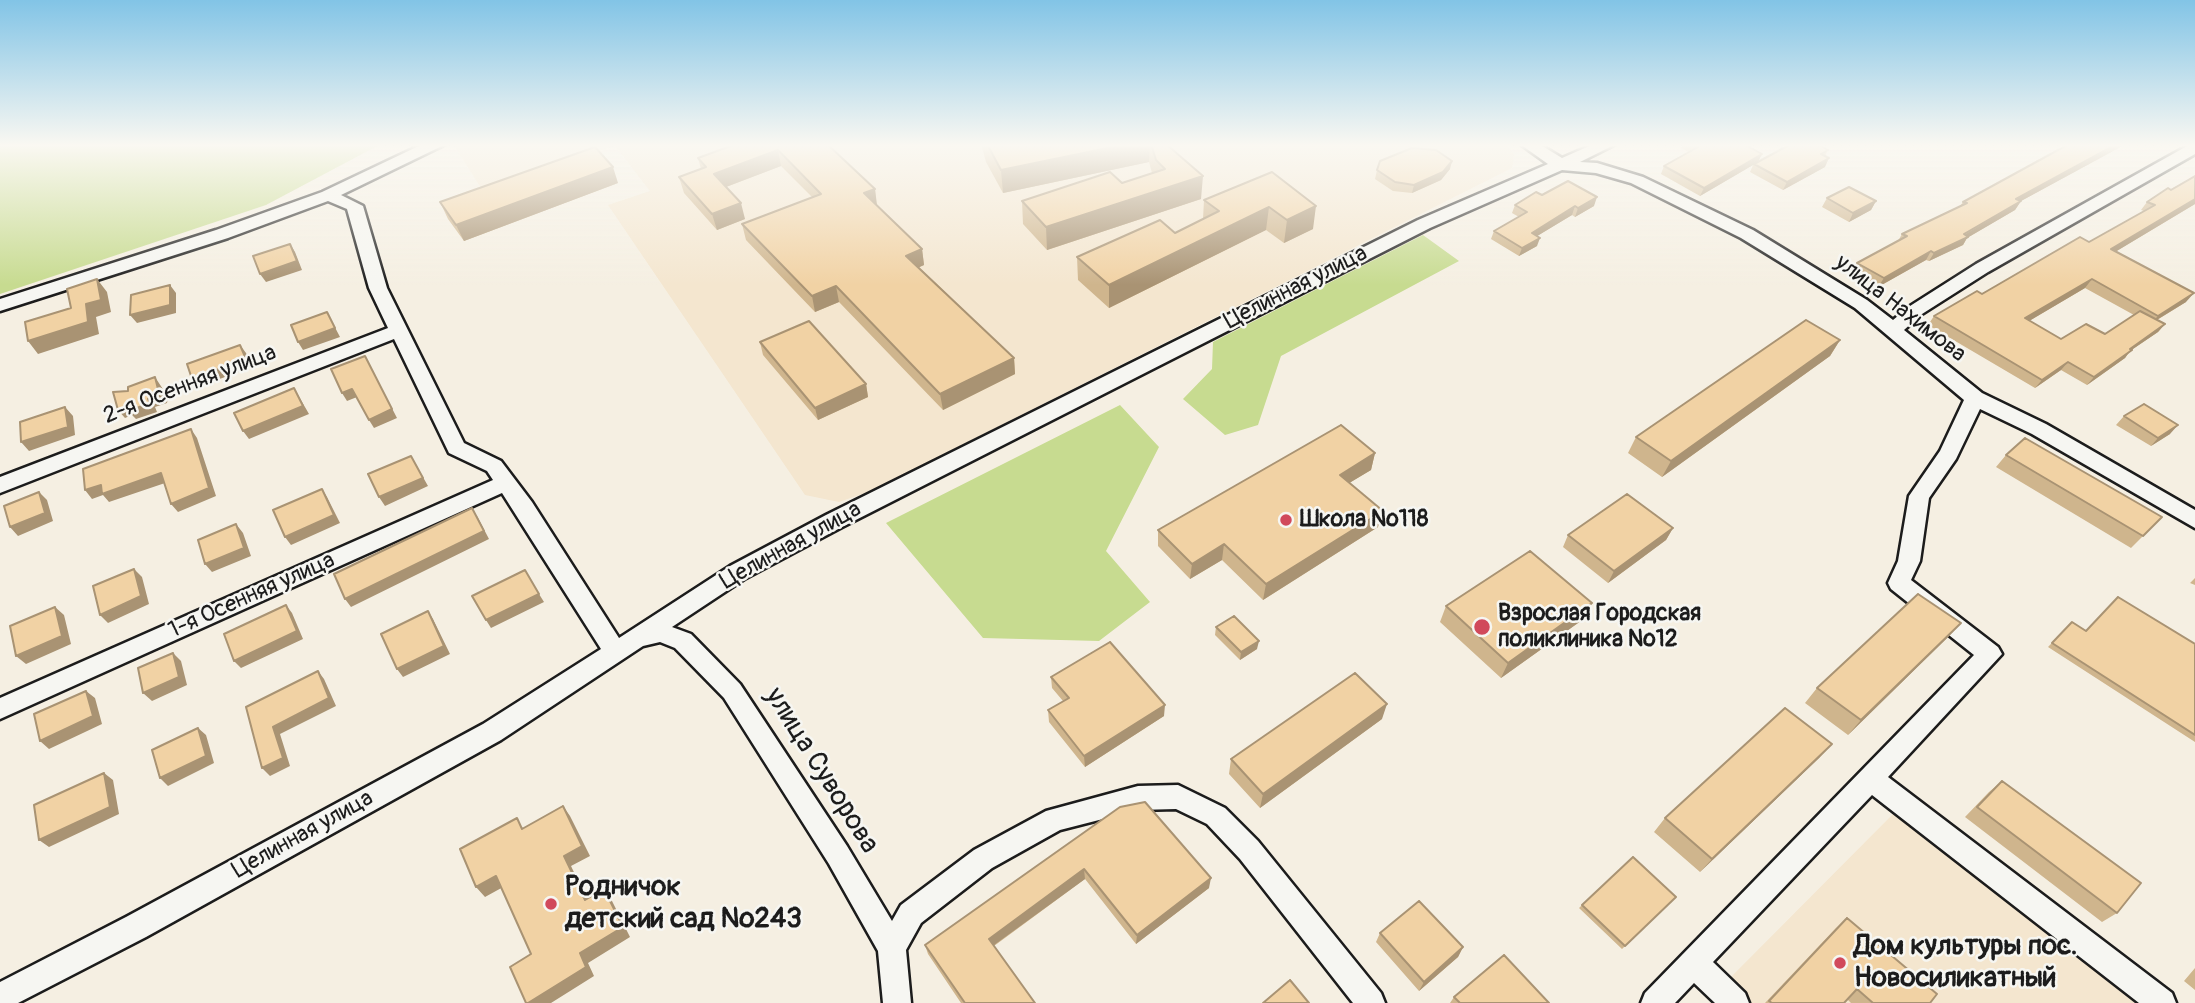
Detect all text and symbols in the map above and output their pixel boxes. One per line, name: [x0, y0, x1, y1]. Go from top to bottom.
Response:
street label: Целинная улица: [1220, 240, 1372, 336]
street label: улица Нахимова: [1829, 249, 1971, 369]
street label: 2-я Осенняя улица: [100, 339, 280, 431]
street label: Целинная улица: [716, 496, 866, 596]
place label: Школа №118: [1300, 506, 1428, 534]
marker: Школа №118: [1278, 512, 1294, 528]
street label: 1-я Осенняя улица: [165, 547, 339, 645]
place label: Взрослая Городская поликлиника №12: [1498, 600, 1701, 654]
marker: Взрослая Городская поликлиника №12: [1472, 617, 1492, 637]
street label: улица Суворова: [757, 682, 885, 860]
street label: Целинная улица: [228, 785, 378, 885]
place label: Родничок детский сад №243: [565, 871, 802, 937]
marker: Родничок детский сад №243: [543, 896, 559, 912]
place label: Дом культуры пос. Новосиликатный: [1854, 930, 2077, 996]
marker: Дом культуры пос. Новосиликатный: [1832, 955, 1848, 971]

